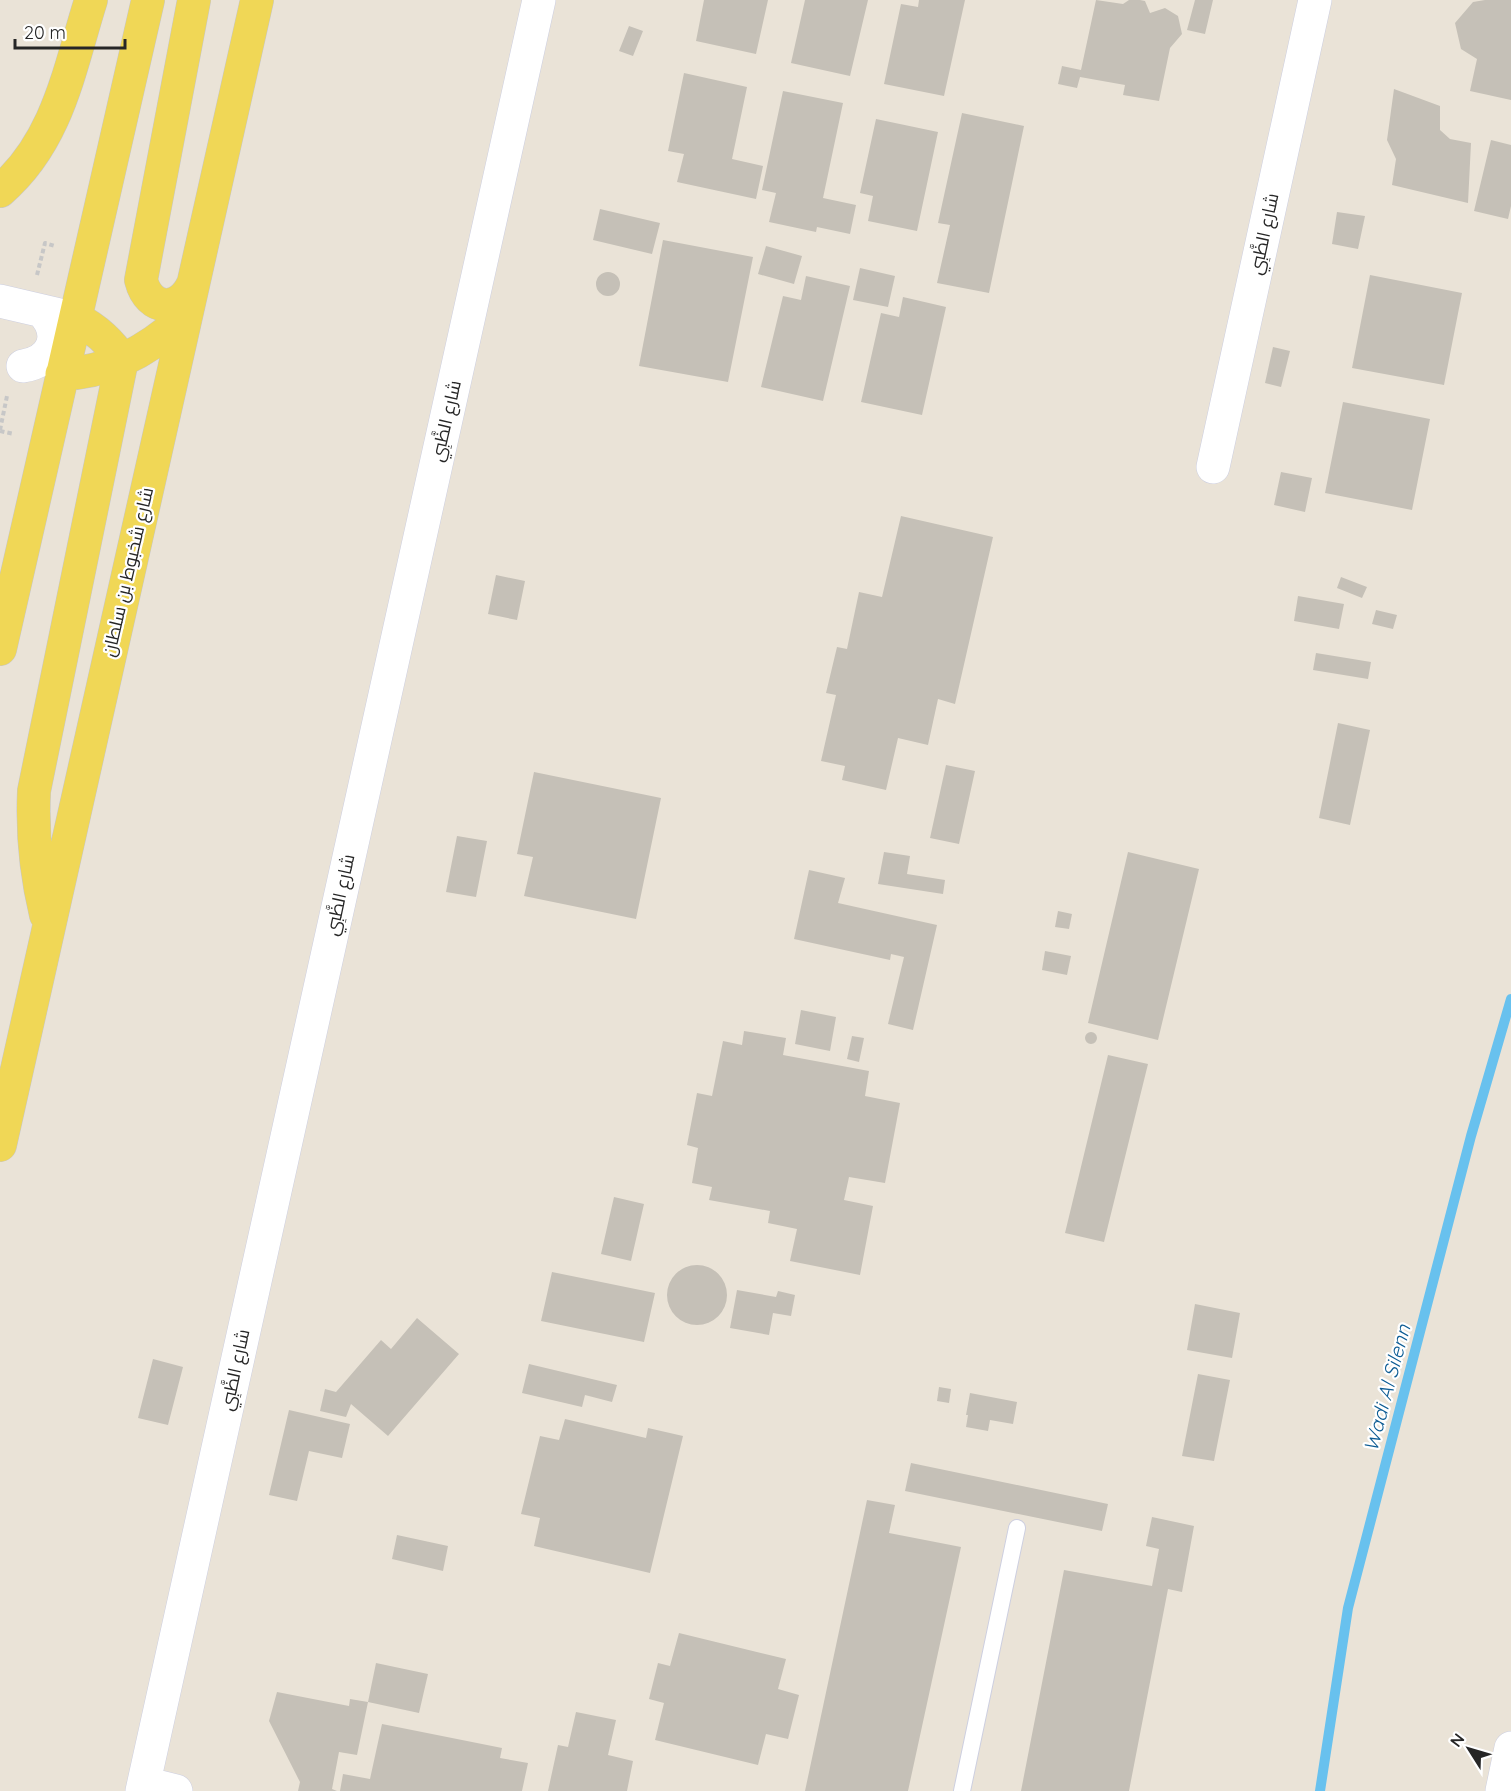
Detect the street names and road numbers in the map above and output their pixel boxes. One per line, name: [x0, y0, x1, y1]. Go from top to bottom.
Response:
street label: شارع الظَّبِي: [1244, 191, 1286, 278]
street label: شارع الظَّبِي: [425, 378, 469, 465]
street label: شارع شخبوط بن سلطان: [97, 485, 159, 659]
street label: شارع الظَّبِي: [320, 852, 362, 939]
street label: شارع الظَّبِي: [215, 1327, 257, 1414]

